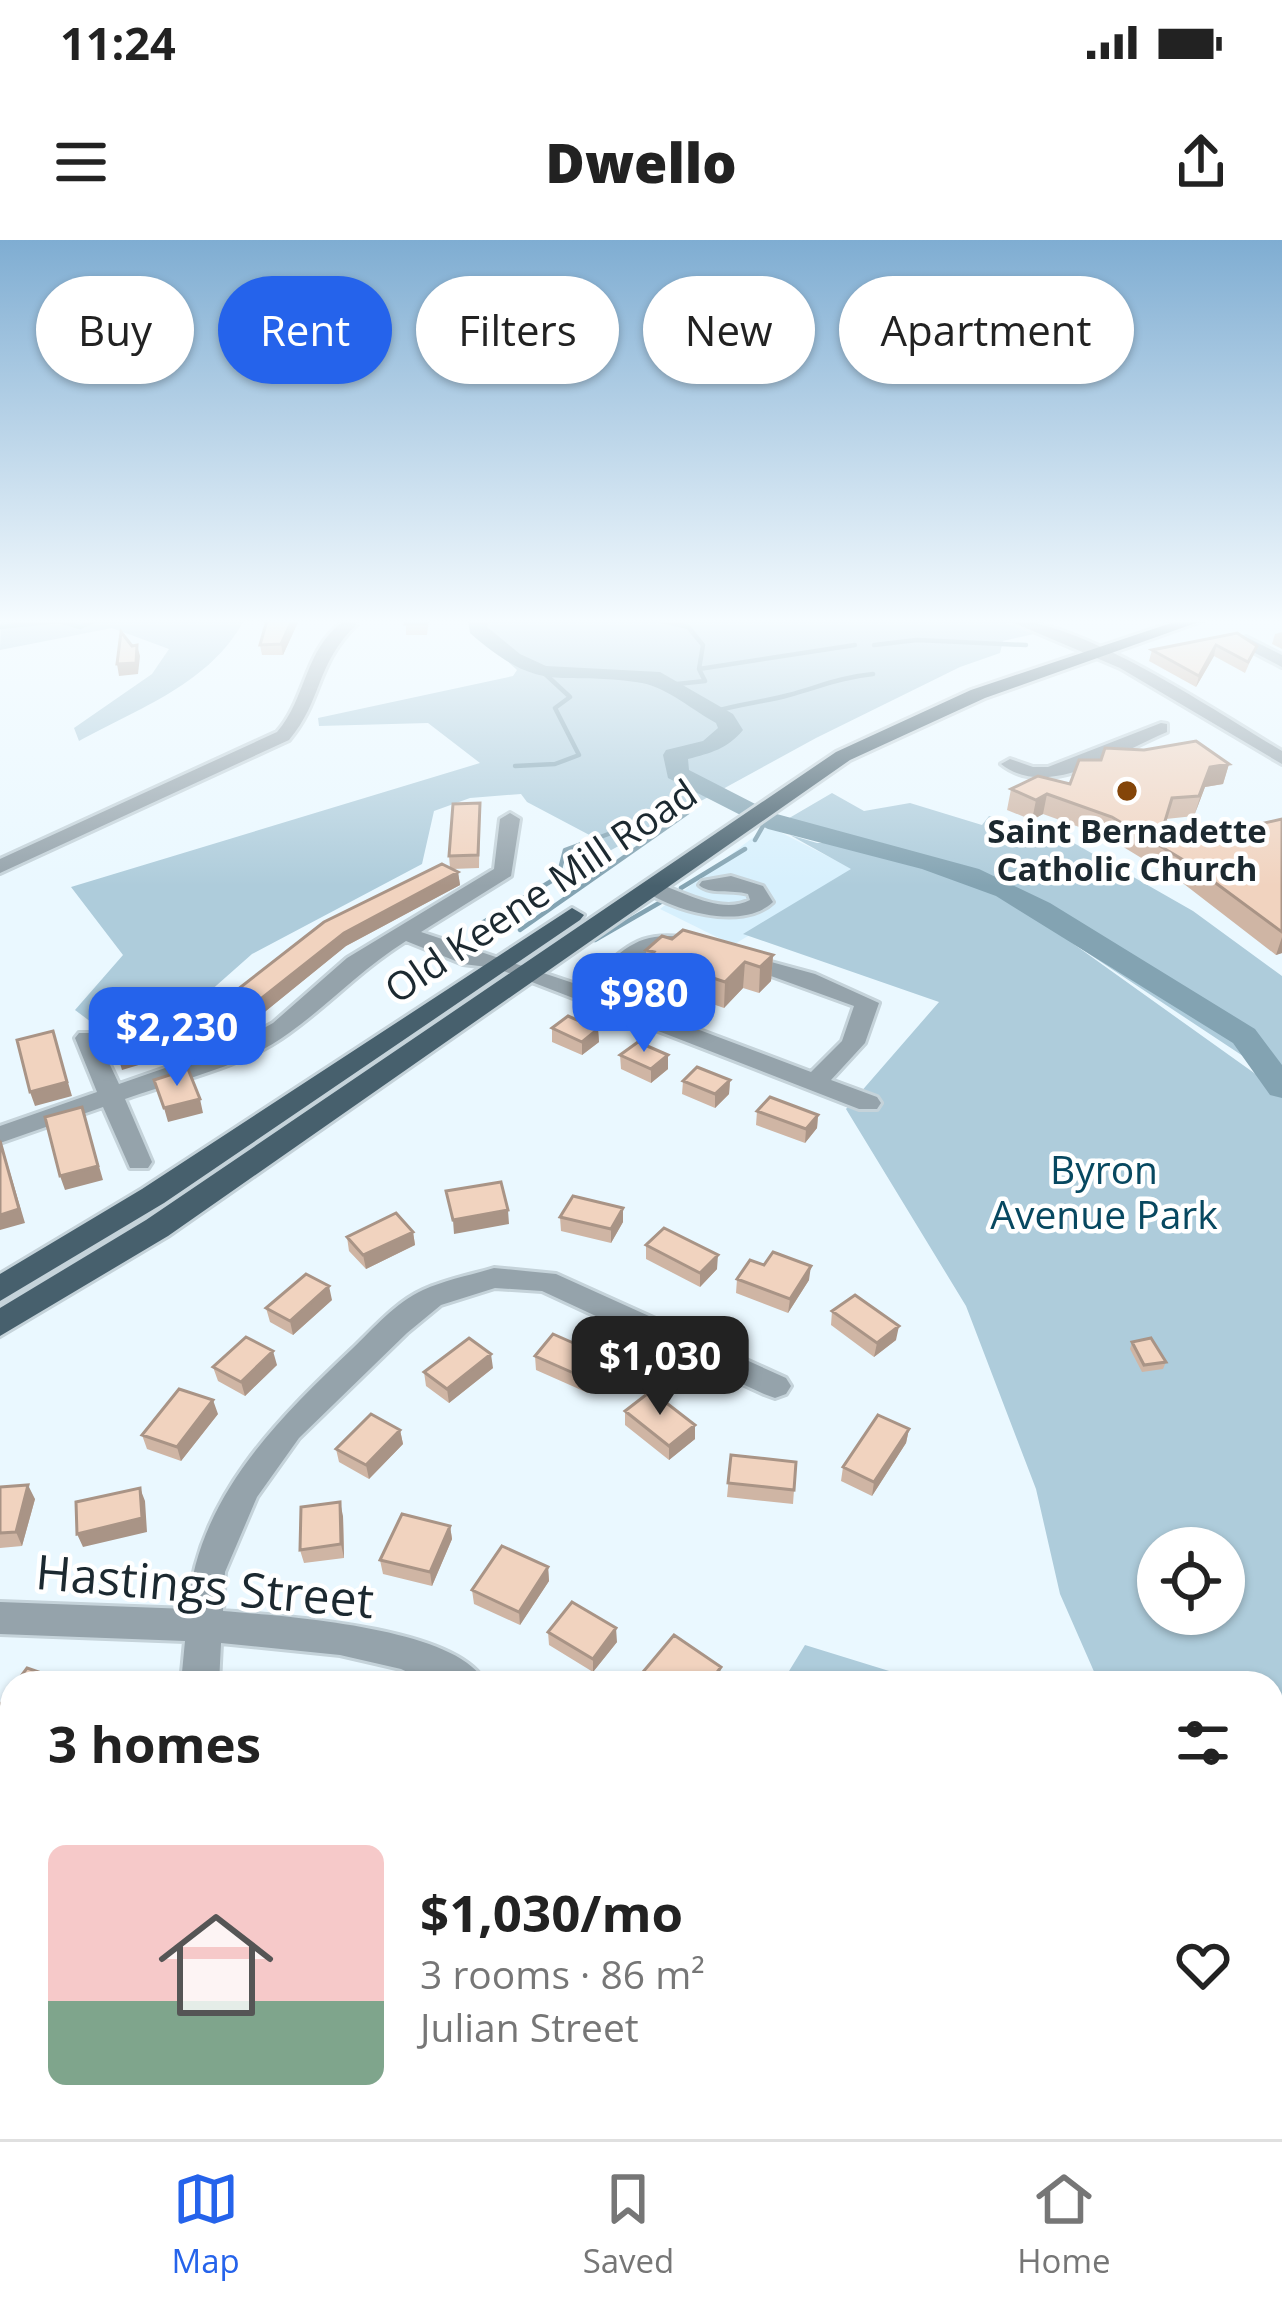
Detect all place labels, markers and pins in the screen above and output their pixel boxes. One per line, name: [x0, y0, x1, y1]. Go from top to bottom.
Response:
marker: Saint Bernadette Catholic Church: [1114, 778, 1140, 804]
place label: Saint Bernadette Catholic Church: [987, 808, 1267, 891]
pin: $980: [573, 953, 715, 1055]
pin: $2,230: [79, 987, 275, 1089]
pin: $1,030: [562, 1316, 758, 1418]

